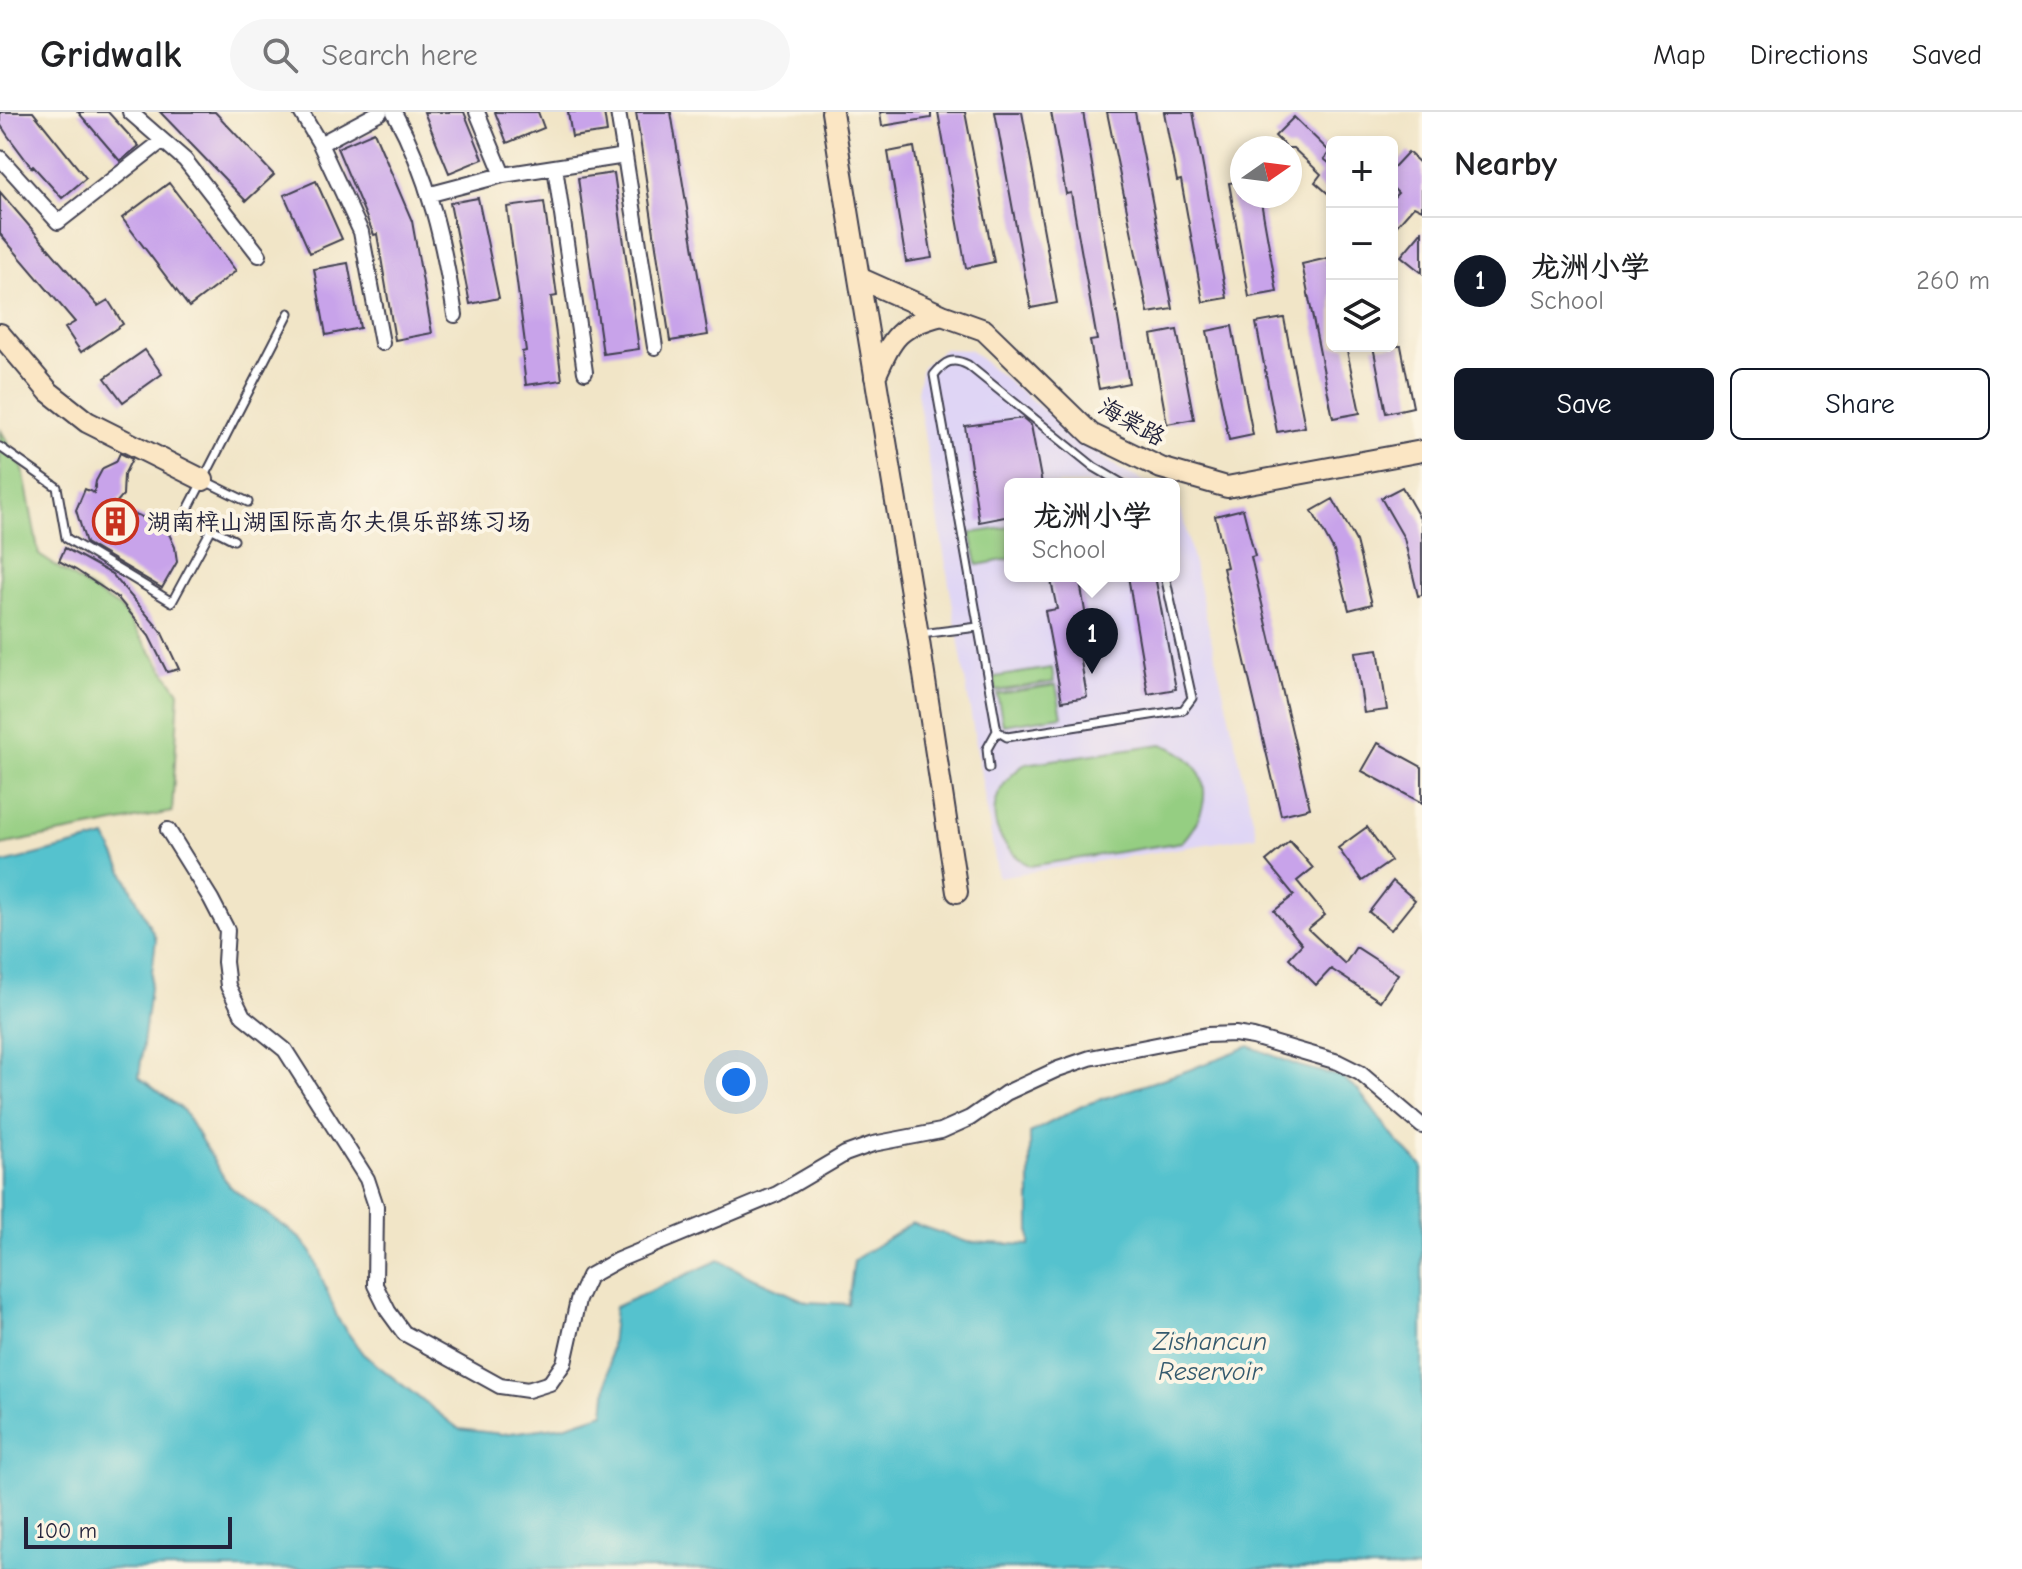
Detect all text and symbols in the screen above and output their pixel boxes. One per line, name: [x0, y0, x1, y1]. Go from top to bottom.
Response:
search box: [230, 19, 790, 91]
text: Gridwalk: [40, 33, 182, 77]
icon: search: [258, 33, 302, 77]
text: Search here: [322, 38, 478, 73]
text: Map: [1653, 39, 1706, 71]
text: Directions: [1750, 39, 1868, 71]
text: Saved: [1912, 39, 1982, 71]
north arrow: [1230, 136, 1302, 208]
map controls: [1326, 136, 1398, 352]
button: +: [1326, 136, 1398, 208]
text: Nearby: [1454, 144, 1557, 184]
button: −: [1326, 208, 1398, 280]
text: 龙洲小学: [1530, 250, 1650, 285]
text: 1: [1475, 266, 1485, 296]
text: 260 m: [1916, 266, 1990, 296]
button: layers: [1326, 280, 1398, 352]
text: School: [1530, 286, 1604, 316]
button: Save: [1454, 368, 1714, 440]
button: Share: [1730, 368, 1990, 440]
street label: 海棠路: [1094, 392, 1170, 452]
popup: [1004, 478, 1180, 582]
building icon: 湖南梓山湖国际高尔夫俱乐部练习场: [92, 498, 140, 546]
text: 龙洲小学: [1032, 499, 1152, 534]
place label: 湖南梓山湖国际高尔夫俱乐部练习场: [147, 508, 531, 536]
text: School: [1032, 535, 1106, 565]
pin: 1: [1066, 608, 1118, 674]
your location: [716, 1062, 756, 1102]
water label: Zishancun Reservoir: [1152, 1327, 1267, 1387]
scale bar: [24, 1513, 232, 1549]
text: 100 m: [36, 1518, 97, 1544]

